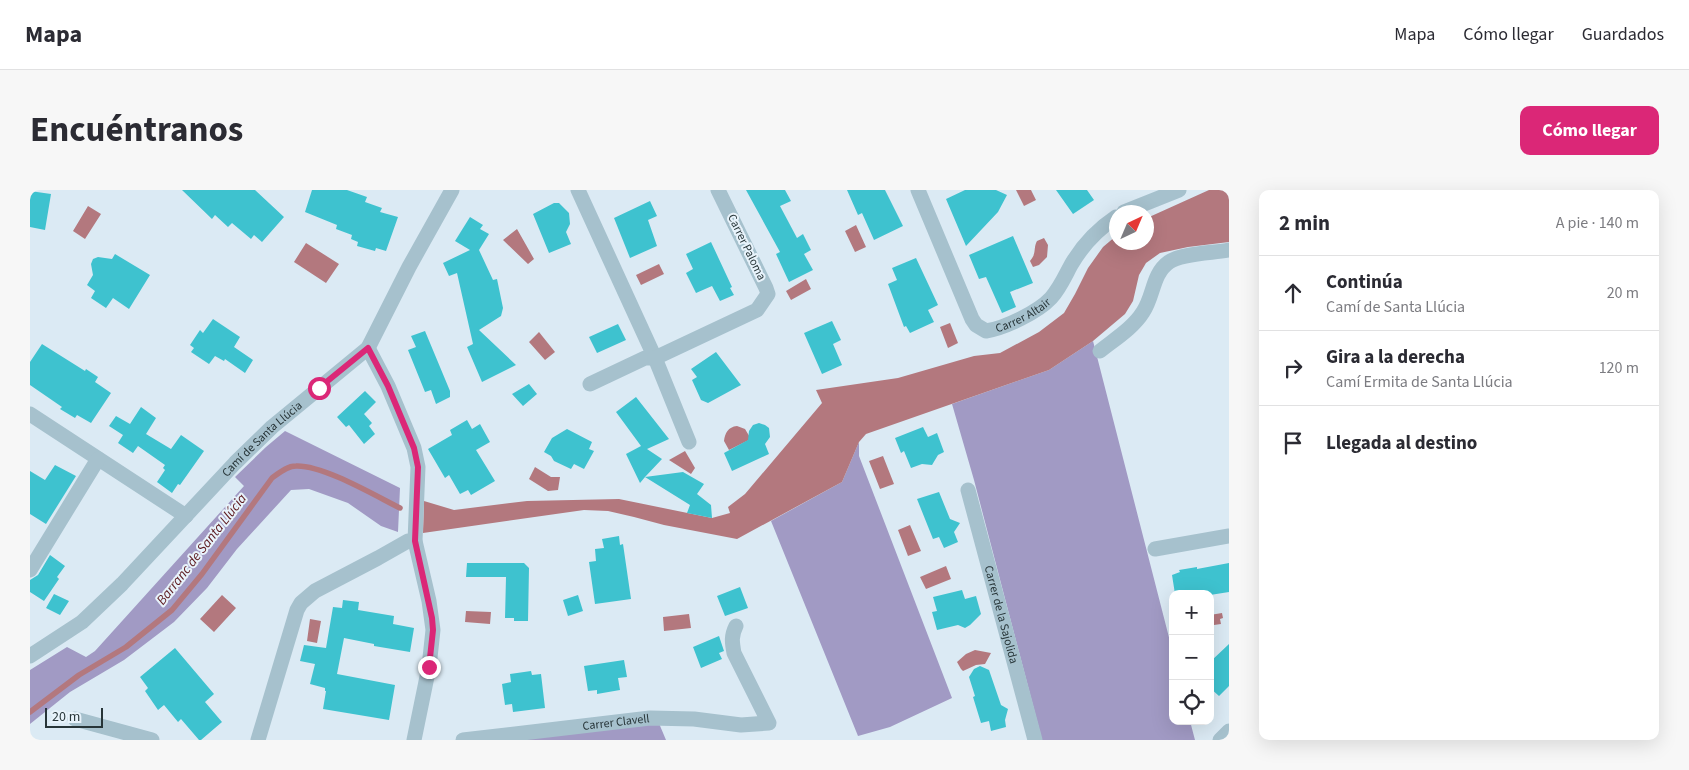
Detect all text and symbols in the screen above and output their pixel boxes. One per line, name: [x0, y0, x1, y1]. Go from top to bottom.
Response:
text: Mapa: [25, 17, 82, 52]
text: Mapa: [1394, 22, 1435, 47]
text: Cómo llegar: [1463, 22, 1554, 47]
text: Guardados: [1582, 22, 1664, 47]
text: Encuéntranos: [30, 105, 243, 155]
button: Cómo llegar: [1520, 106, 1659, 155]
north arrow: [1109, 205, 1154, 250]
text: 2 min: [1279, 208, 1330, 238]
street label: Carrer Paloma: [723, 211, 770, 283]
text: A pie · 140 m: [1556, 212, 1639, 234]
text: Continúa: [1326, 269, 1403, 296]
icon: ahead: [1279, 279, 1307, 307]
text: 20 m: [1607, 282, 1639, 304]
street label: Carrer Altair: [993, 294, 1055, 337]
text: Camí de Santa Llúcia: [1326, 296, 1465, 318]
text: Gira a la derecha: [1326, 344, 1465, 371]
icon: right: [1279, 354, 1307, 382]
text: 120 m: [1599, 357, 1639, 379]
text: Camí Ermita de Santa Llúcia: [1326, 371, 1513, 393]
route start: [308, 377, 331, 400]
street label: Camí de Santa Llúcia: [218, 397, 306, 481]
icon: arrive: [1279, 429, 1307, 457]
text: Llegada al destino: [1326, 430, 1477, 457]
water label: Barranc de Santa Llúcia: [152, 489, 252, 610]
street label: Carrer de la Sajolida: [980, 564, 1022, 666]
map controls: [1169, 590, 1214, 725]
button: +: [1169, 590, 1214, 635]
button: −: [1169, 635, 1214, 680]
route end: [418, 656, 441, 679]
button: locate: [1169, 680, 1214, 725]
scale bar: [45, 705, 102, 728]
text: 20 m: [52, 707, 80, 727]
street label: Carrer Clavell: [582, 710, 650, 735]

